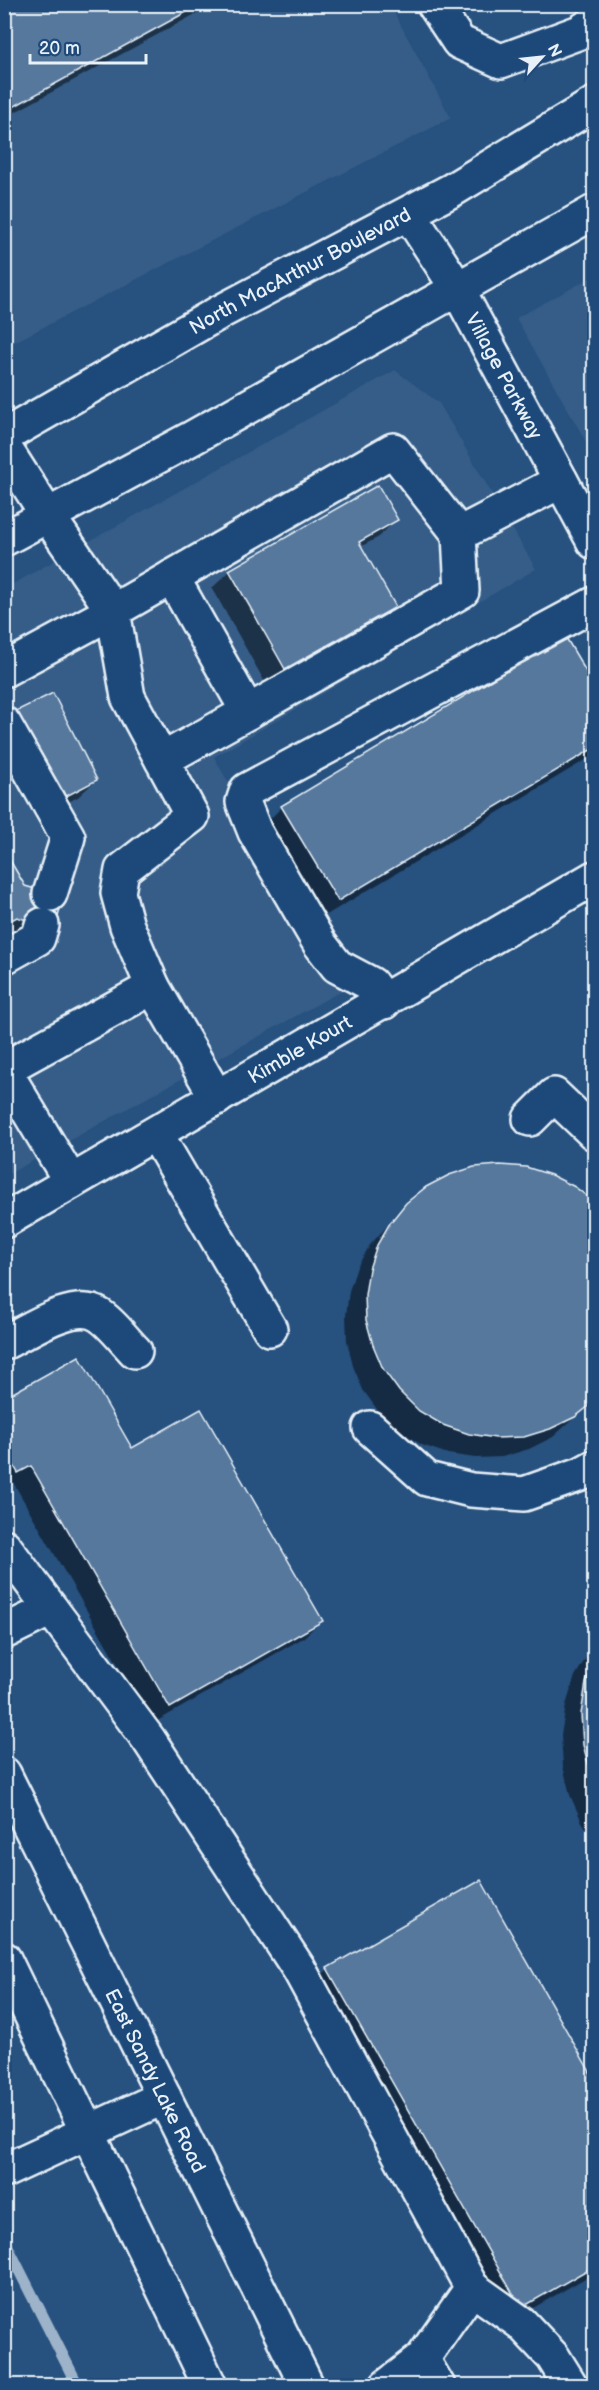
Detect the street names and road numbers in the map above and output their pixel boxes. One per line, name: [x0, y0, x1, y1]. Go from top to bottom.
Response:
street label: North MacArthur Boulevard: [185, 203, 415, 340]
street label: Village Parkway: [460, 309, 547, 444]
street label: Kimble Kourt: [244, 1011, 356, 1089]
street label: East Sandy Lake Road: [99, 1985, 210, 2177]

